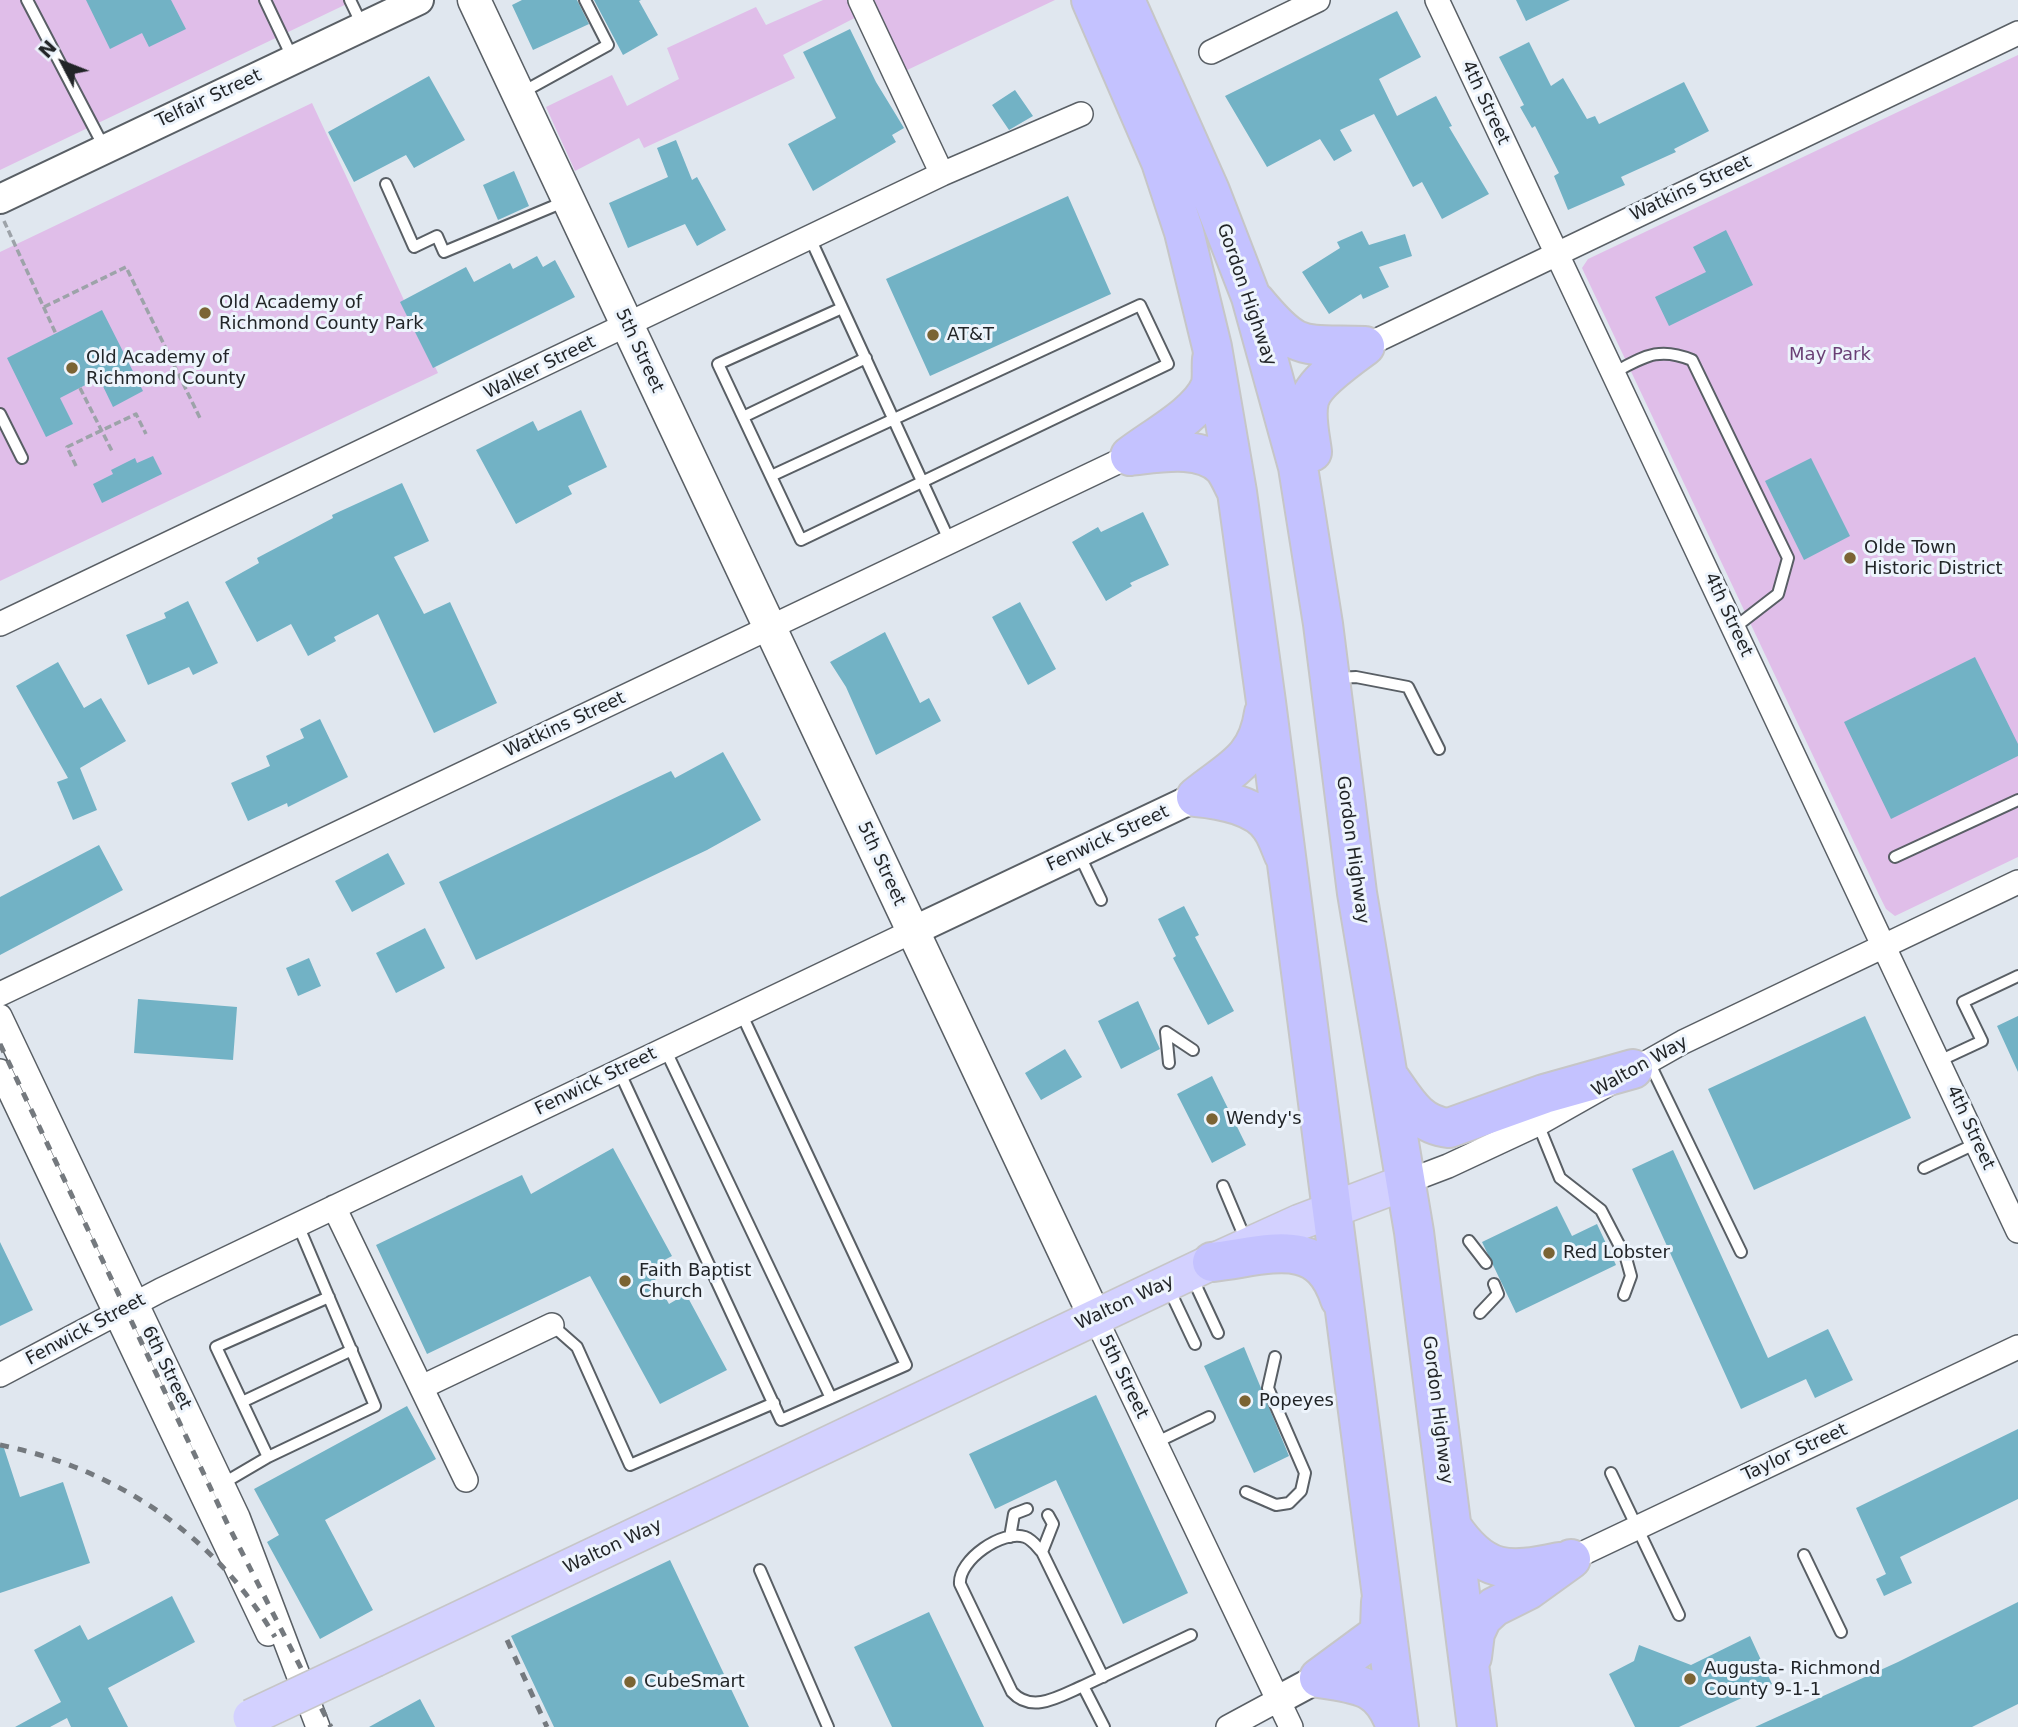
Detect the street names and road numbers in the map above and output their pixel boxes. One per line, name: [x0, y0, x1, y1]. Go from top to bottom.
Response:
street label: 4th Street: [1456, 58, 1514, 148]
street label: Telfair Street: [153, 65, 265, 133]
street label: Watkins Street: [1627, 151, 1755, 227]
street label: Gordon Highway: [1211, 221, 1281, 369]
street label: 5th Street: [610, 306, 668, 396]
street label: Walker Street: [481, 332, 599, 404]
street label: 4th Street: [1699, 570, 1757, 660]
street label: Watkins Street: [501, 687, 629, 763]
street label: Gordon Highway: [1331, 775, 1373, 925]
street label: Fenwick Street: [1043, 801, 1173, 877]
street label: 5th Street: [852, 819, 910, 909]
street label: Walton Way: [1588, 1032, 1692, 1102]
street label: Fenwick Street: [532, 1043, 660, 1121]
street label: 4th Street: [1941, 1083, 1999, 1173]
street label: Walton Way: [1072, 1271, 1178, 1335]
street label: Fenwick Street: [23, 1289, 149, 1371]
street label: 6th Street: [136, 1323, 196, 1413]
street label: 5th Street: [1093, 1332, 1153, 1422]
street label: Gordon Highway: [1417, 1335, 1457, 1485]
street label: Taylor Street: [1739, 1419, 1851, 1487]
street label: Walton Way: [560, 1515, 666, 1579]

